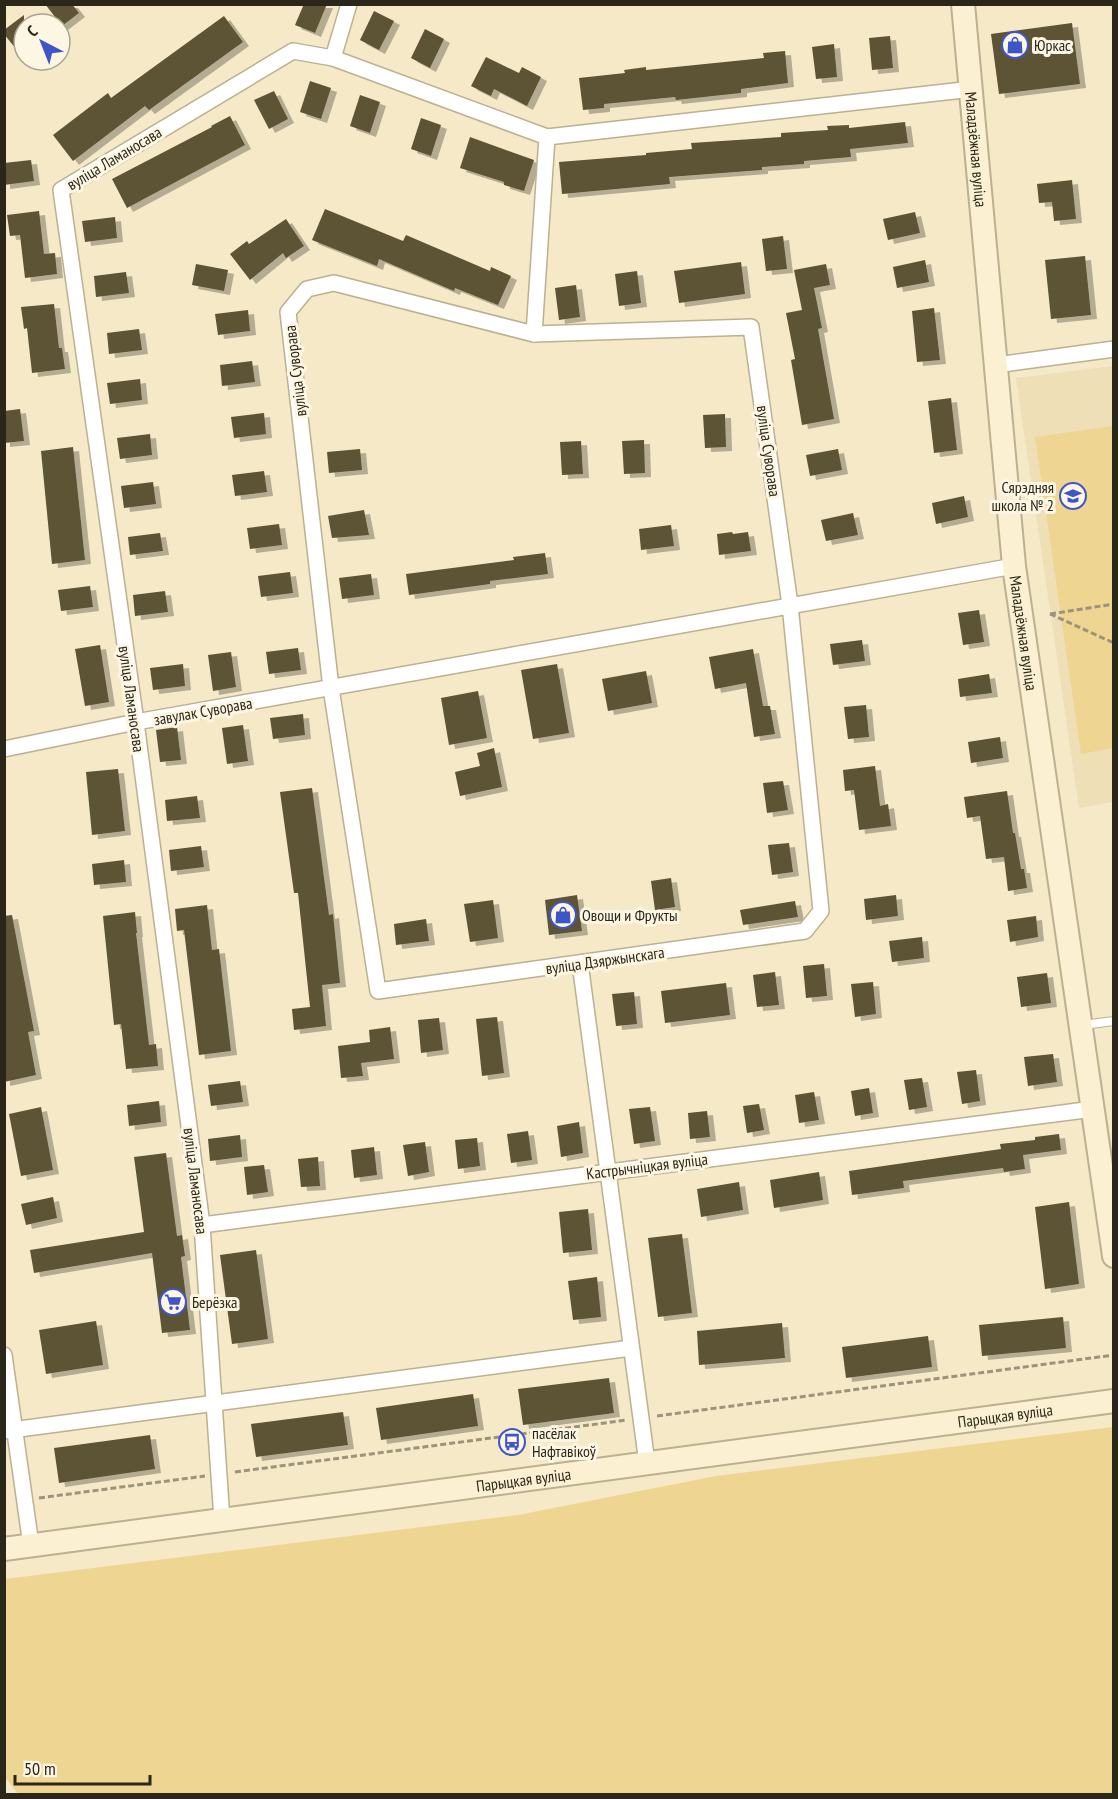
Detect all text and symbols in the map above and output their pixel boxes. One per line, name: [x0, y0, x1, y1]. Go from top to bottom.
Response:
north arrow: [12, 12, 72, 72]
text: С: [23, 21, 42, 41]
shop icon: Юркас: [1000, 30, 1030, 60]
place label: Юркас: [1034, 35, 1071, 55]
street label: Маладзёжная вуліца: [961, 91, 991, 208]
street label: вуліца Ламаносава: [63, 122, 165, 194]
street label: вуліца Суворава: [279, 324, 311, 418]
street label: вуліца Суворава: [753, 404, 785, 498]
place label: Сярэдняя школа № 2: [991, 477, 1054, 515]
school or university icon: Сярэдняя школа № 2: [1058, 481, 1088, 511]
street label: Маладзёжная вуліца: [1005, 574, 1042, 692]
street label: вуліца Ламаносава: [115, 645, 149, 753]
street label: завулак Суворава: [152, 693, 254, 729]
shop icon: Овощи и Фрукты: [548, 900, 578, 930]
place label: Овощи и Фрукты: [582, 905, 678, 925]
street label: вуліца Дзяржынскага: [544, 942, 666, 978]
street label: вуліца Ламаносава: [180, 1127, 212, 1235]
street label: Кастрычніцкая вуліца: [585, 1149, 709, 1183]
supermarket icon: Берёзка: [158, 1287, 188, 1317]
place label: Берёзка: [192, 1292, 238, 1312]
street label: Парыцкая вуліца: [957, 1399, 1054, 1432]
place label: пасёлак Нафтавікоў: [532, 1423, 596, 1461]
bus stop icon: пасёлак Нафтавікоў: [497, 1427, 527, 1457]
street label: Парыцкая вуліца: [475, 1464, 572, 1496]
scale bar: [15, 1748, 150, 1786]
text: 50 m: [24, 1757, 56, 1780]

